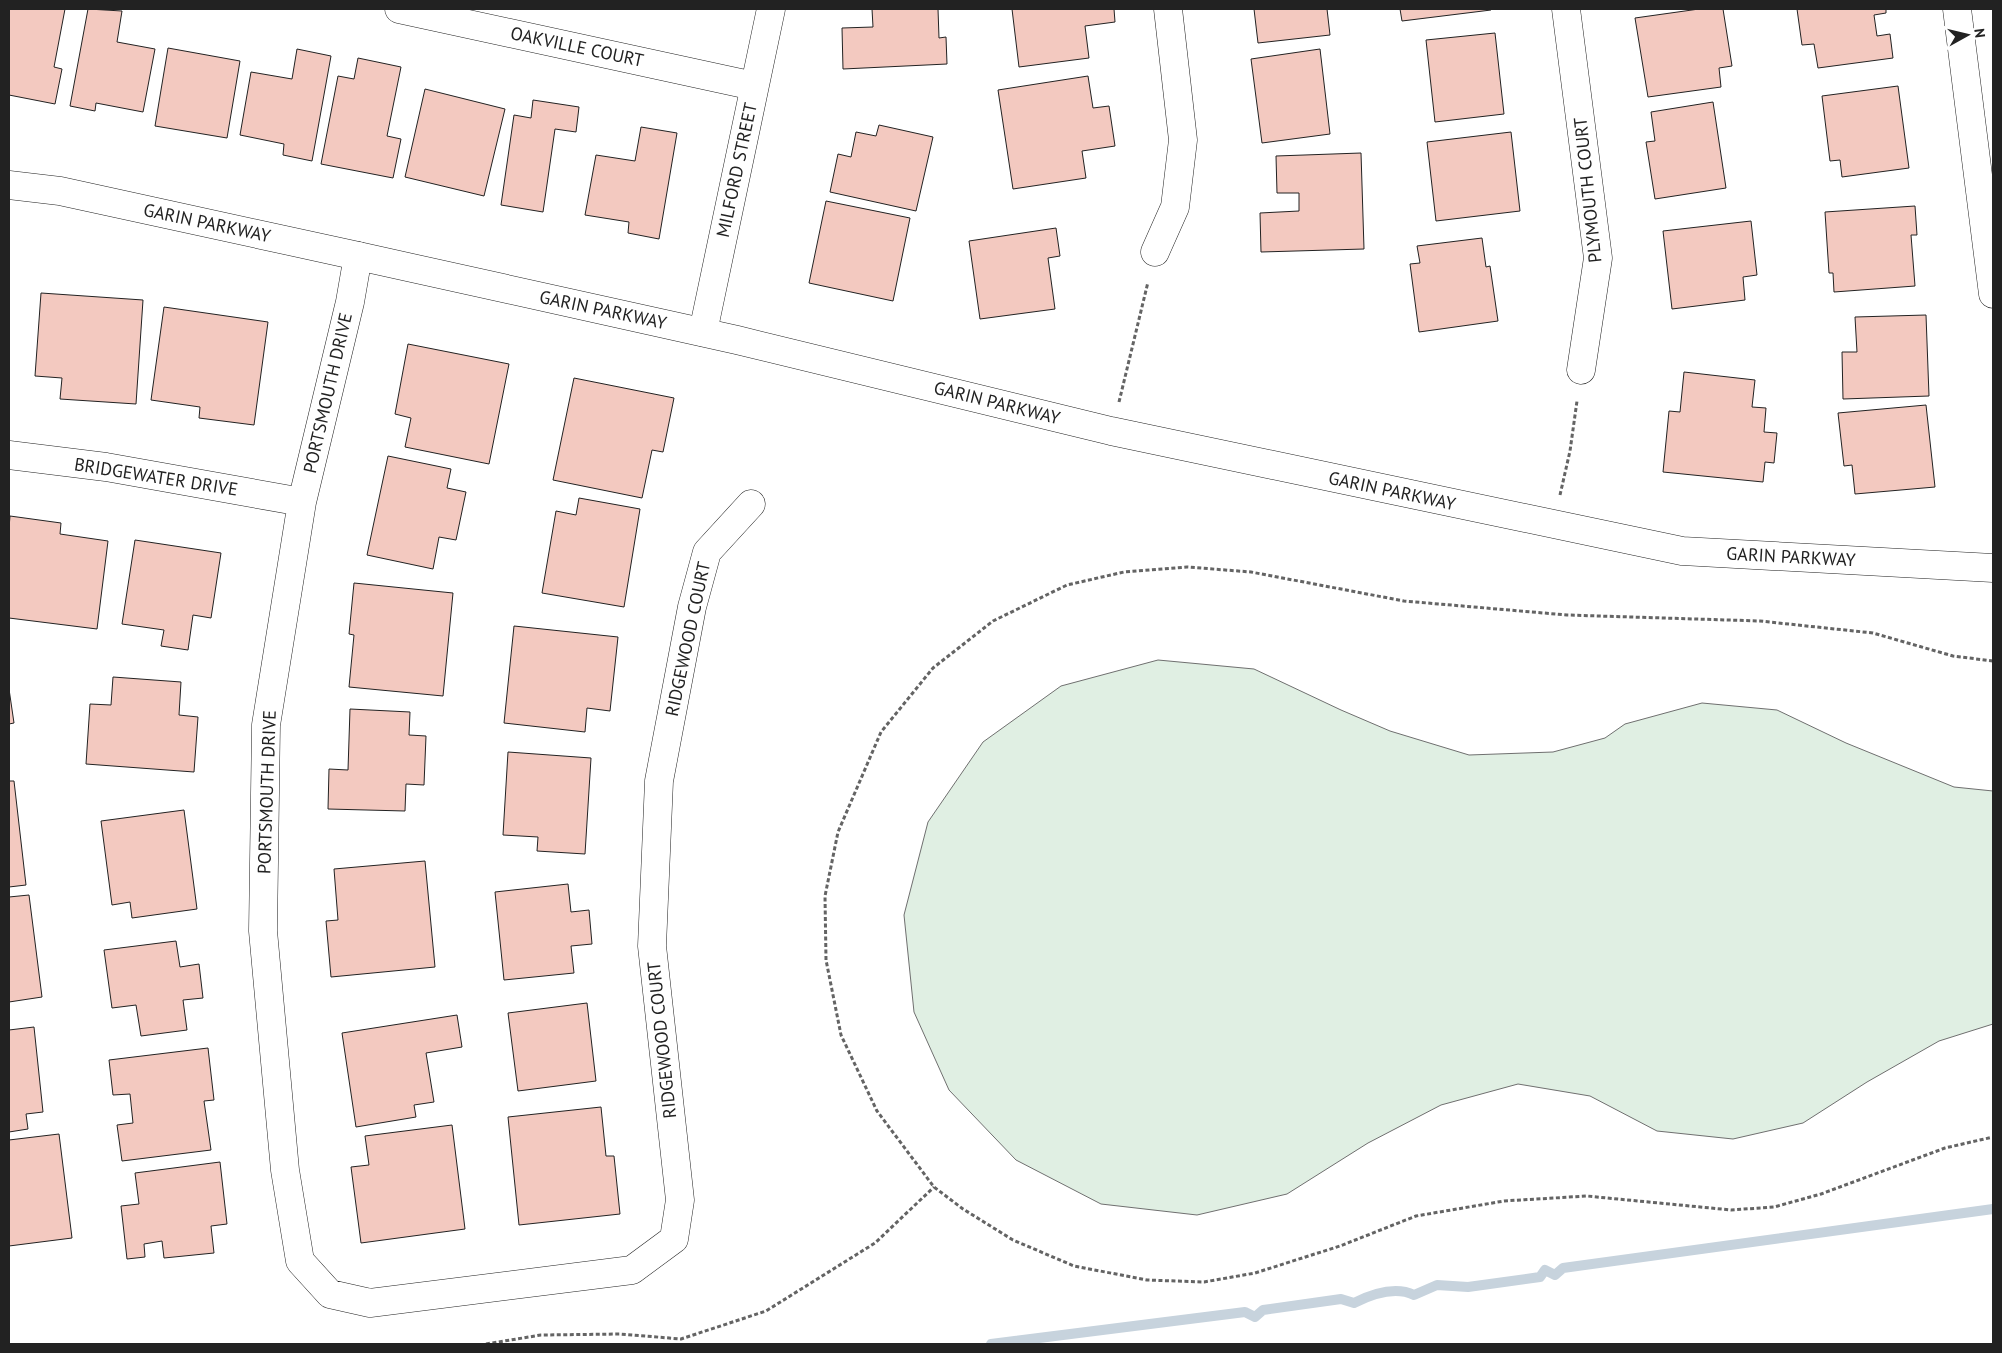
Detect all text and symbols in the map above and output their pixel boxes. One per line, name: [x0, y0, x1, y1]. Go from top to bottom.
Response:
north arrow: [1942, 10, 1992, 60]
street label: OAKVILLE COURT: [509, 21, 646, 72]
text: N: [1970, 27, 1989, 39]
street label: MILFORD STREET: [711, 100, 762, 239]
street label: PLYMOUTH COURT: [1568, 116, 1607, 264]
street label: GARIN PARKWAY: [141, 198, 273, 247]
street label: GARIN PARKWAY: [537, 285, 669, 334]
street label: PORTSMOUTH DRIVE: [298, 310, 357, 475]
street label: GARIN PARKWAY: [932, 376, 1063, 429]
street label: BRIDGEWATER DRIVE: [73, 452, 240, 501]
street label: GARIN PARKWAY: [1326, 466, 1458, 515]
street label: GARIN PARKWAY: [1726, 542, 1856, 571]
street label: RIDGEWOOD COURT: [660, 559, 715, 718]
street label: PORTSMOUTH DRIVE: [252, 710, 281, 874]
street label: RIDGEWOOD COURT: [642, 960, 681, 1120]

